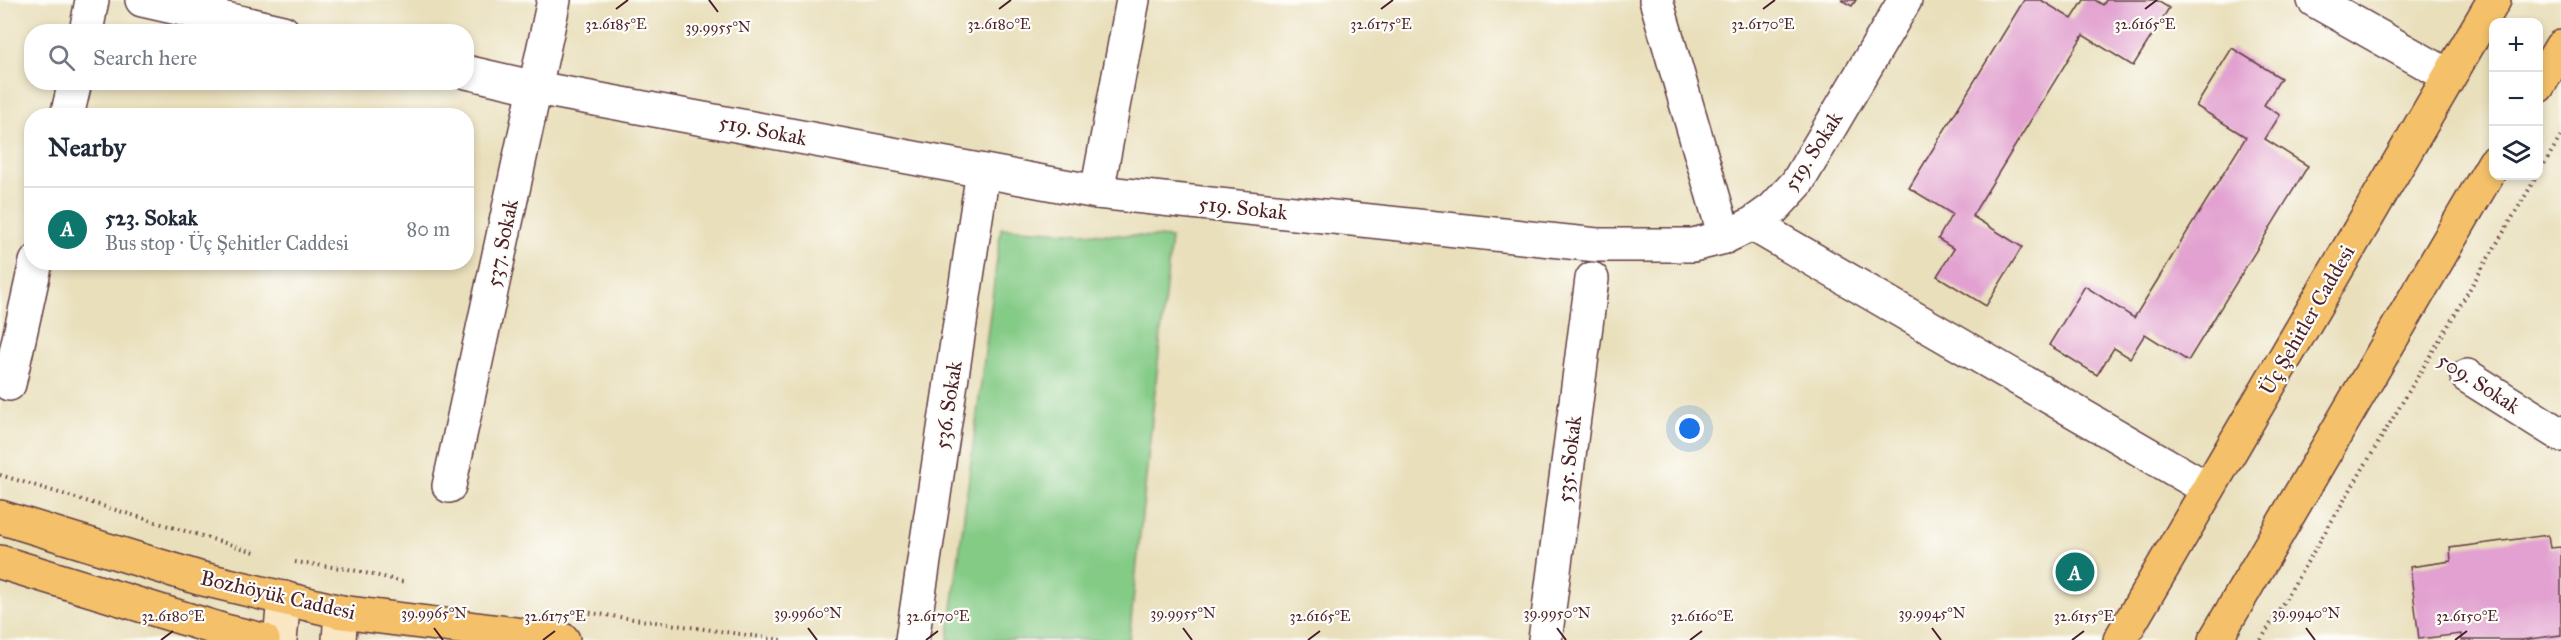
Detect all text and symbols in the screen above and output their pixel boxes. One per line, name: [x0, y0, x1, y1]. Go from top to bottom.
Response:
text: 32.6185°E: [585, 15, 647, 33]
text: 32.6180°E: [967, 15, 1031, 33]
text: 32.6175°E: [1350, 15, 1412, 33]
text: 32.6170°E: [1731, 15, 1795, 33]
text: 32.6165°E: [2114, 15, 2176, 33]
text: 39.9955°N: [685, 18, 751, 36]
map controls: [2489, 18, 2543, 180]
button: +: [2489, 18, 2543, 72]
search box: [24, 24, 474, 90]
icon: search: [45, 41, 78, 74]
text: Search here: [93, 44, 197, 71]
button: −: [2489, 72, 2543, 126]
street label: 519. Sokak: [1778, 106, 1848, 195]
street label: 519. Sokak: [717, 109, 809, 151]
button: layers: [2489, 126, 2543, 180]
text: Nearby: [48, 131, 126, 163]
street label: 519. Sokak: [1197, 190, 1289, 226]
street label: 537. Sokak: [480, 197, 524, 289]
text: 523. Sokak: [105, 204, 198, 231]
text: A: [61, 217, 74, 241]
text: 80 m: [407, 217, 450, 241]
text: Bus stop · Üç Şehitler Caddesi: [105, 231, 349, 255]
street label: Üç Şehitler Caddesi: [2254, 240, 2361, 400]
street label: 509. Sokak: [2433, 347, 2525, 419]
street label: 536. Sokak: [928, 359, 968, 451]
street label: 535. Sokak: [1551, 414, 1587, 504]
your location: [1675, 414, 1704, 443]
pin: A: [2056, 550, 2094, 594]
street label: Bozhöyük Caddesi: [198, 565, 358, 626]
text: 39.9965°N: [401, 604, 467, 622]
text: 39.9960°N: [774, 604, 842, 622]
text: 39.9955°N: [1150, 604, 1216, 622]
text: 39.9950°N: [1523, 604, 1591, 622]
text: 39.9945°N: [1899, 604, 1966, 622]
text: 39.9940°N: [2272, 604, 2341, 622]
text: 32.6180°E: [141, 607, 205, 625]
text: 32.6175°E: [524, 607, 586, 625]
text: 32.6170°E: [906, 607, 970, 625]
text: 32.6165°E: [1289, 607, 1351, 625]
text: 32.6160°E: [1671, 607, 1734, 625]
text: 32.6155°E: [2054, 607, 2114, 625]
text: 32.6150°E: [2436, 607, 2498, 625]

